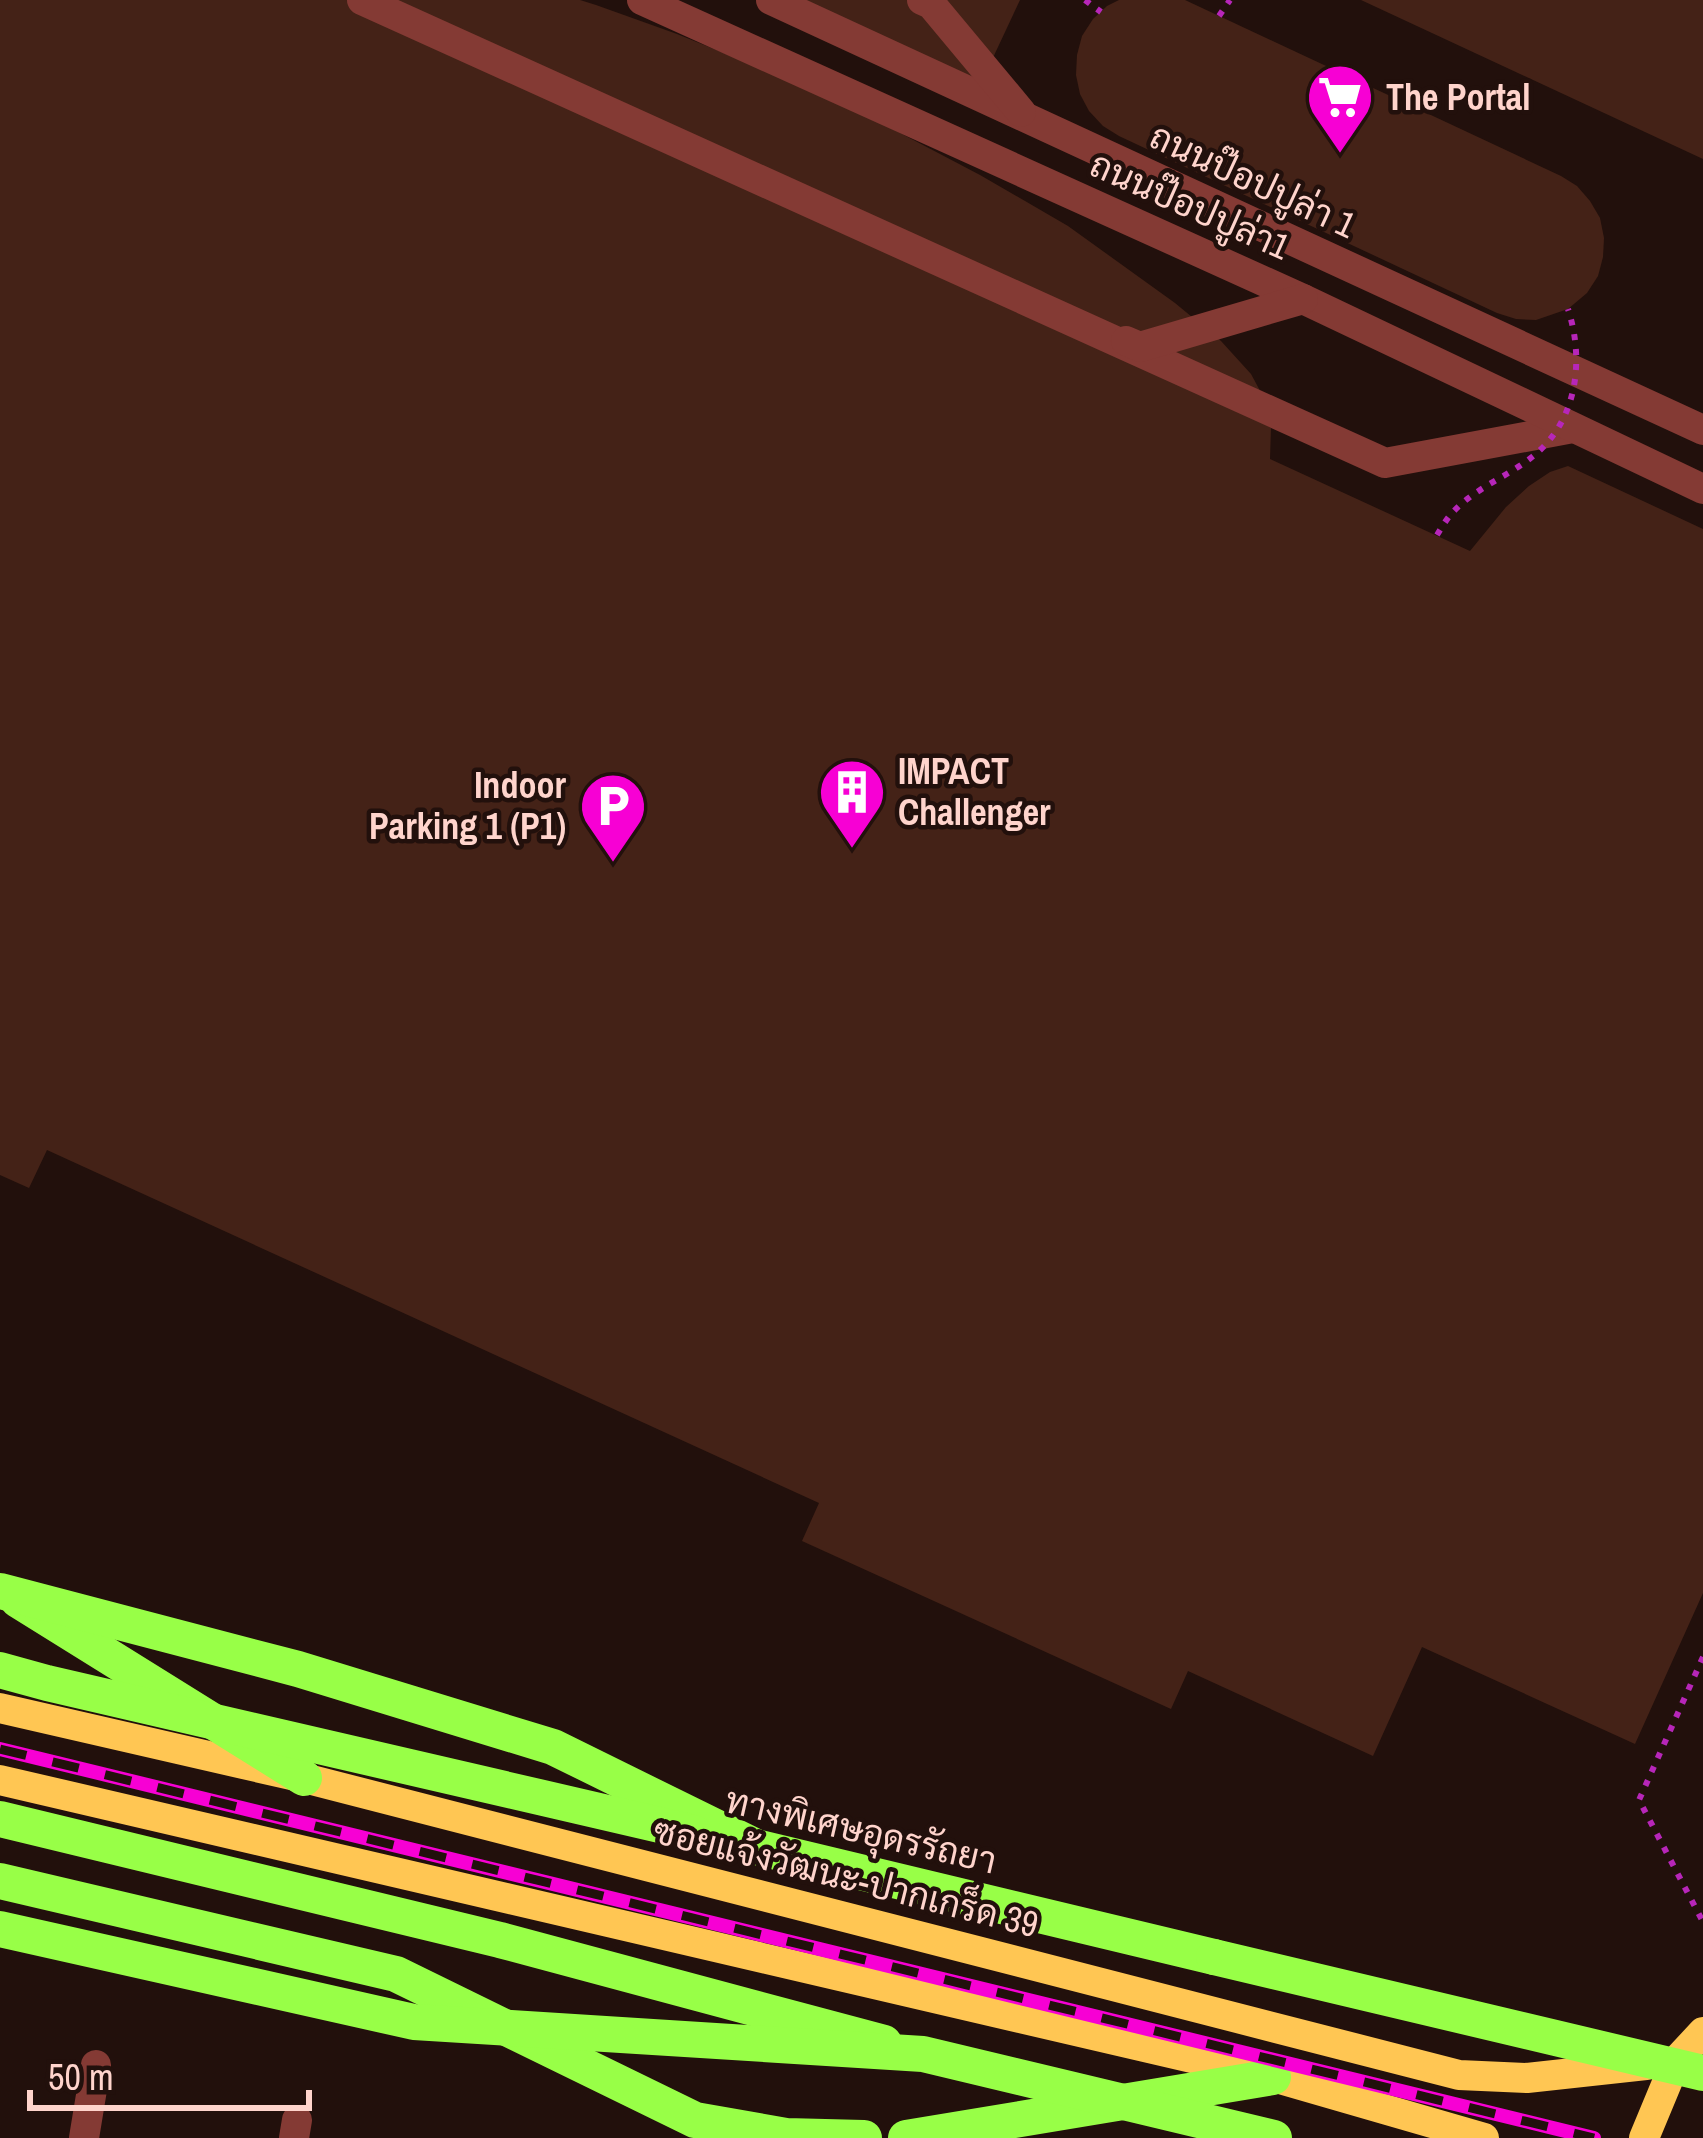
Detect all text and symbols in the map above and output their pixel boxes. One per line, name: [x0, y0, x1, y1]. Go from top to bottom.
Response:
supermarket icon: The Portal: [1305, 62, 1375, 156]
place label: The Portal: [1386, 73, 1530, 121]
street label: ถนนป๊อปปูล่า 1: [1142, 111, 1364, 250]
street label: ถนนป๊อปปูล่า1: [1082, 140, 1298, 271]
place label: IMPACT Challenger: [898, 747, 1051, 836]
building icon: IMPACT Challenger: [817, 757, 887, 851]
place label: Indoor Parking 1 (P1): [369, 761, 567, 850]
parking icon: Indoor Parking 1 (P1): [578, 771, 648, 865]
street label: ทางพิเศษอุดรรัถยา: [721, 1775, 1001, 1885]
street label: ซอยแจ้งวัฒนะ-ปากเกร็ด 39: [649, 1806, 1043, 1948]
scale bar: [30, 2036, 309, 2110]
text: 50 m: [48, 2053, 114, 2101]

